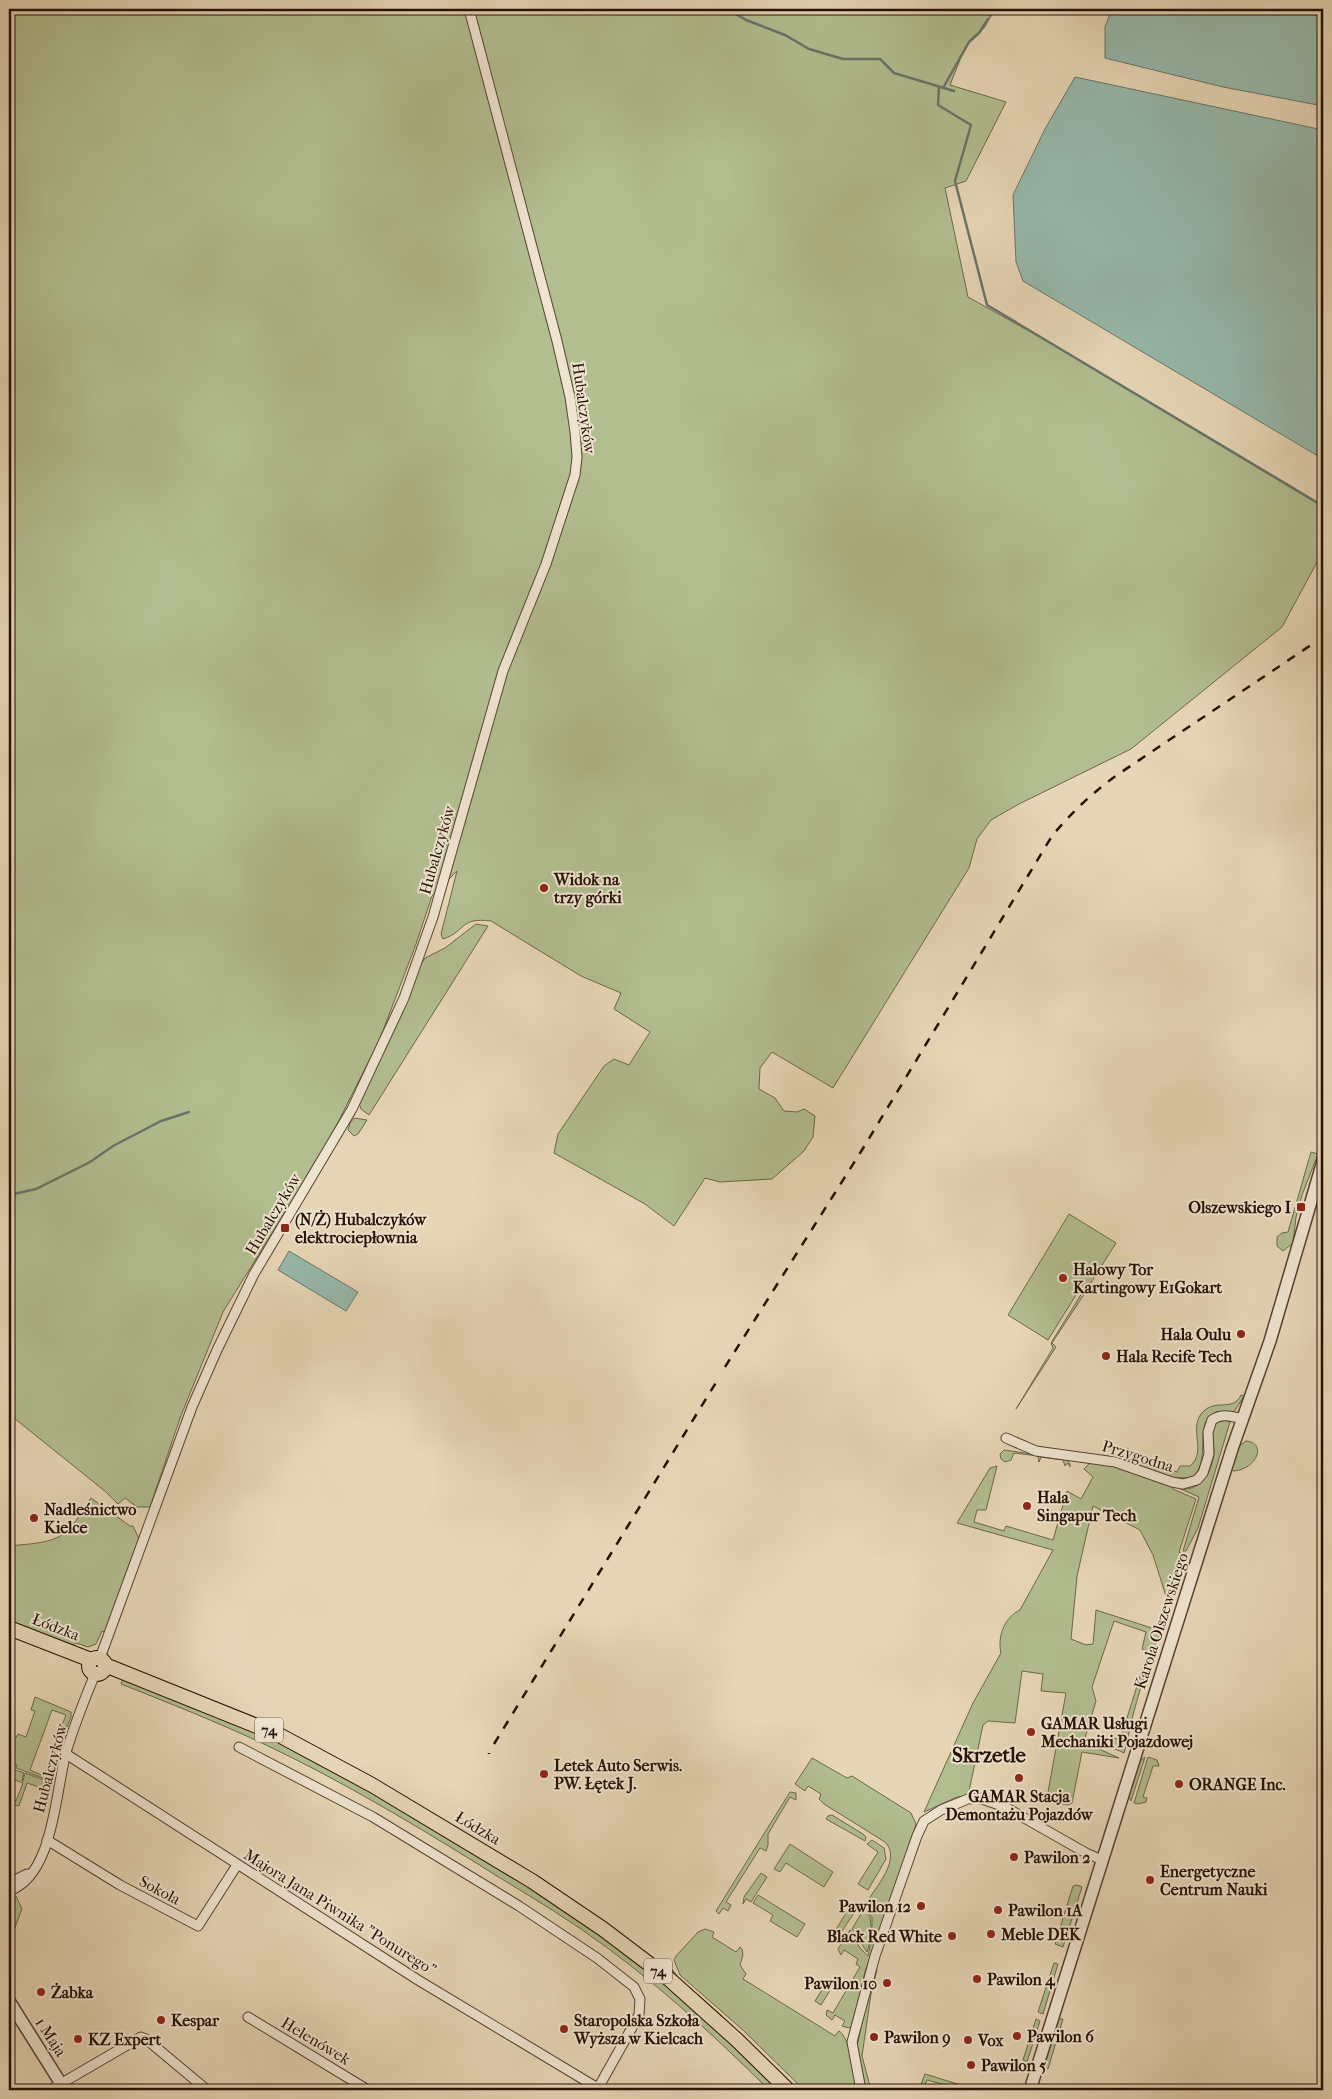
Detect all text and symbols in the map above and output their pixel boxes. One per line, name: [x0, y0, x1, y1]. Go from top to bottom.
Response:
street label: Hubalczyków: [568, 361, 600, 456]
street label: Hubalczyków: [415, 802, 459, 897]
place label: Widok na trzy górki: [553, 870, 622, 908]
marker: Widok na trzy górki: [538, 882, 550, 894]
street label: Hubalczyków: [241, 1169, 305, 1258]
place label: Olszewskiego I: [1188, 1198, 1292, 1218]
marker: Olszewskiego I: [1295, 1201, 1307, 1213]
place label: (N/Ż) Hubalczyków elektrociepłownia: [295, 1209, 427, 1248]
marker: (N/Ż) Hubalczyków elektrociepłownia: [279, 1222, 291, 1234]
place label: Halowy Tor Kartingowy E1Gokart: [1073, 1260, 1222, 1298]
marker: Halowy Tor Kartingowy E1Gokart: [1057, 1272, 1069, 1284]
place label: Hala Oulu: [1161, 1325, 1232, 1344]
marker: Hala Oulu: [1235, 1328, 1247, 1340]
place label: Hala Recife Tech: [1116, 1347, 1233, 1366]
marker: Hala Recife Tech: [1100, 1350, 1112, 1362]
street label: Przygodna: [1100, 1436, 1177, 1476]
place label: Hala Singapur Tech: [1037, 1488, 1137, 1526]
place label: Nadleśnictwo Kielce: [44, 1500, 136, 1537]
marker: Hala Singapur Tech: [1021, 1500, 1033, 1512]
marker: Nadleśnictwo Kielce: [28, 1512, 40, 1524]
street label: Karola Olszewskiego: [1130, 1550, 1192, 1692]
street label: Łódzka: [30, 1609, 83, 1645]
place label: GAMAR Usługi Mechaniki Pojazdowej: [1040, 1714, 1193, 1751]
road number: 74: [255, 1718, 283, 1742]
street label: Hubalczyków: [29, 1720, 71, 1815]
marker: GAMAR Usługi Mechaniki Pojazdowej: [1025, 1726, 1037, 1738]
district label: Skrzetle: [952, 1743, 1027, 1767]
place label: Letek Auto Serwis. PW. Łętek J.: [554, 1756, 682, 1794]
marker: Letek Auto Serwis. PW. Łętek J.: [538, 1768, 550, 1780]
marker: GAMAR Stacja Demontażu Pojazdów: [1013, 1772, 1025, 1784]
place label: ORANGE Inc.: [1189, 1775, 1286, 1794]
marker: ORANGE Inc.: [1173, 1778, 1185, 1790]
place label: GAMAR Stacja Demontażu Pojazdów: [945, 1787, 1094, 1824]
street label: Łódzka: [452, 1807, 505, 1849]
street label: Majora Jana Piwnika "Ponurego": [240, 1845, 440, 1979]
place label: Pawilon 2: [1024, 1848, 1091, 1867]
marker: Pawilon 2: [1008, 1851, 1020, 1863]
place label: Energetyczne Centrum Nauki: [1160, 1862, 1268, 1899]
street label: Sokola: [136, 1871, 184, 1909]
marker: Energetyczne Centrum Nauki: [1144, 1874, 1156, 1886]
place label: Pawilon 12: [839, 1897, 911, 1916]
marker: Pawilon 12: [915, 1900, 927, 1912]
place label: Pawilon 1A: [1008, 1901, 1083, 1920]
marker: Pawilon 1A: [992, 1904, 1004, 1916]
place label: Meble DEK: [1000, 1925, 1082, 1944]
place label: Black Red White: [827, 1927, 942, 1946]
marker: Meble DEK: [985, 1928, 997, 1940]
marker: Black Red White: [946, 1930, 958, 1942]
road number: 74: [644, 1958, 672, 1984]
place label: Pawilon 4: [987, 1970, 1056, 1990]
marker: Pawilon 4: [971, 1973, 983, 1985]
place label: Pawilon 10: [804, 1974, 877, 1993]
marker: Pawilon 10: [881, 1977, 893, 1989]
place label: Żabka: [51, 1982, 94, 2002]
marker: Żabka: [35, 1986, 47, 1998]
place label: Kespar: [171, 2011, 220, 2031]
place label: Staropolska Szkoła Wyższa w Kielcach: [573, 2011, 704, 2049]
street label: Helenówek: [278, 2013, 355, 2069]
street label: 1 Maja: [31, 2014, 71, 2061]
marker: Kespar: [155, 2014, 167, 2026]
marker: Staropolska Szkoła Wyższa w Kielcach: [558, 2023, 570, 2035]
place label: Pawilon 6: [1027, 2027, 1094, 2046]
place label: Pawilon 9: [884, 2028, 951, 2048]
place label: KZ Expert: [88, 2030, 161, 2050]
marker: Pawilon 6: [1011, 2030, 1023, 2042]
marker: Pawilon 9: [868, 2031, 880, 2043]
place label: Vox: [977, 2031, 1004, 2050]
marker: KZ Expert: [72, 2033, 84, 2045]
marker: Vox: [962, 2034, 974, 2046]
place label: Pawilon 5: [981, 2056, 1046, 2075]
marker: Pawilon 5: [965, 2059, 977, 2071]

